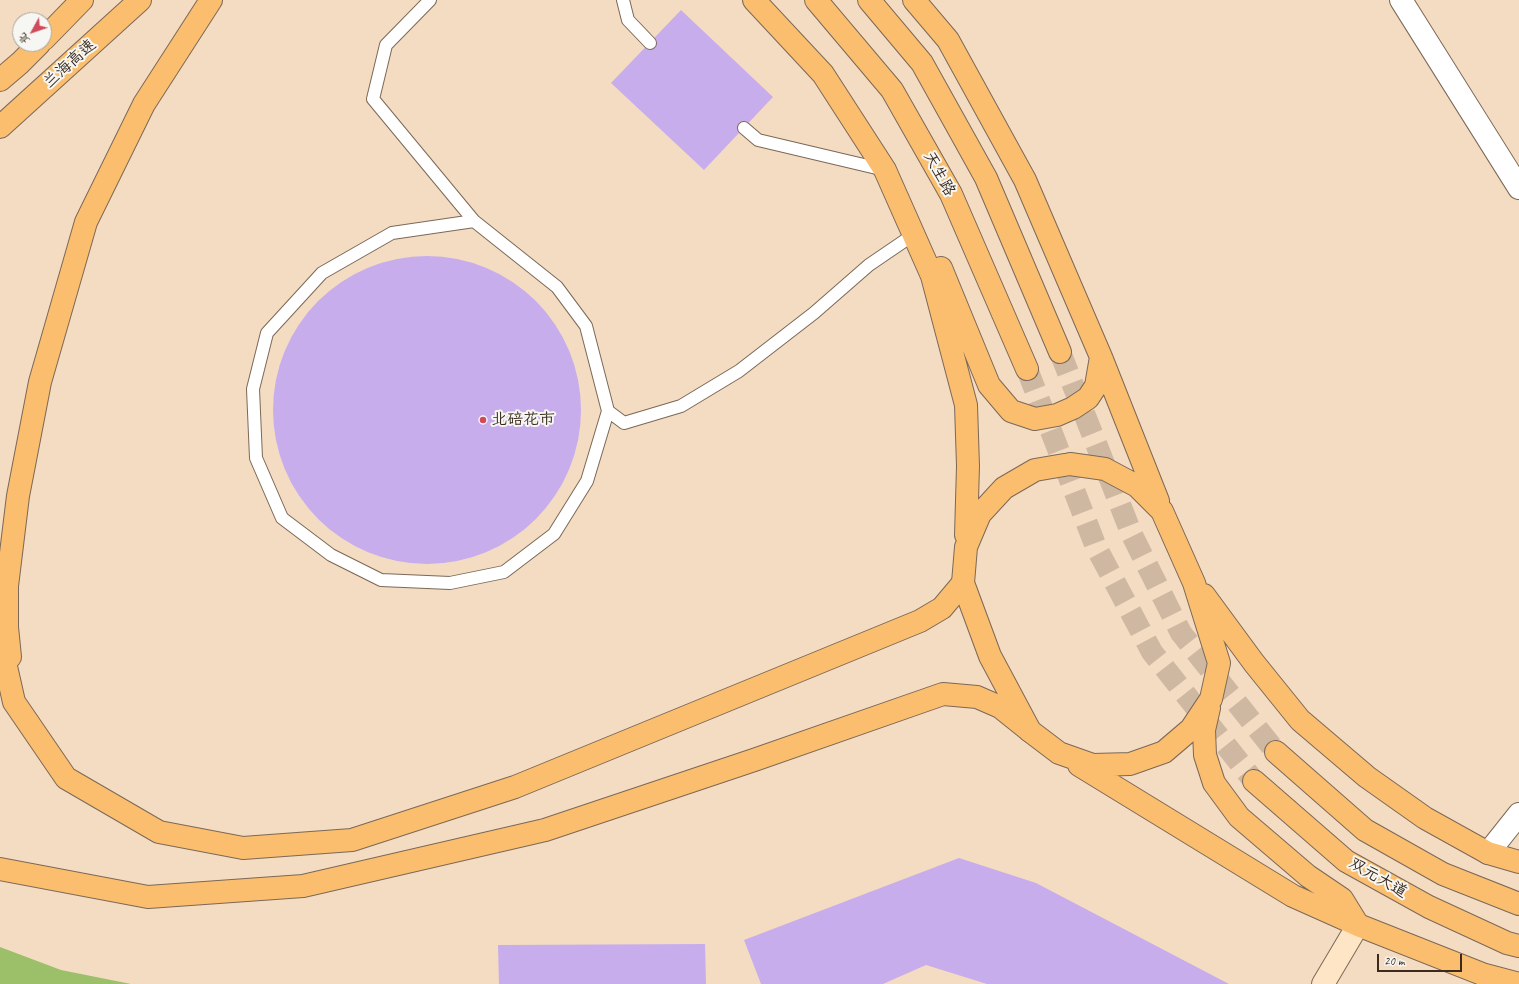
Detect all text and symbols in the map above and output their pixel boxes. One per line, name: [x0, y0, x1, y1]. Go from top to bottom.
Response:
north arrow: [12, 12, 52, 52]
text: 北: [15, 30, 32, 48]
street label: 兰海高速: [40, 35, 100, 93]
street label: 天生路: [919, 148, 959, 200]
place label: 北碚花市: [491, 410, 555, 430]
marker: 北碚花市: [478, 415, 488, 425]
street label: 双元大道: [1345, 854, 1411, 902]
scale bar: [1379, 946, 1464, 972]
text: 20 m: [1384, 953, 1404, 969]

